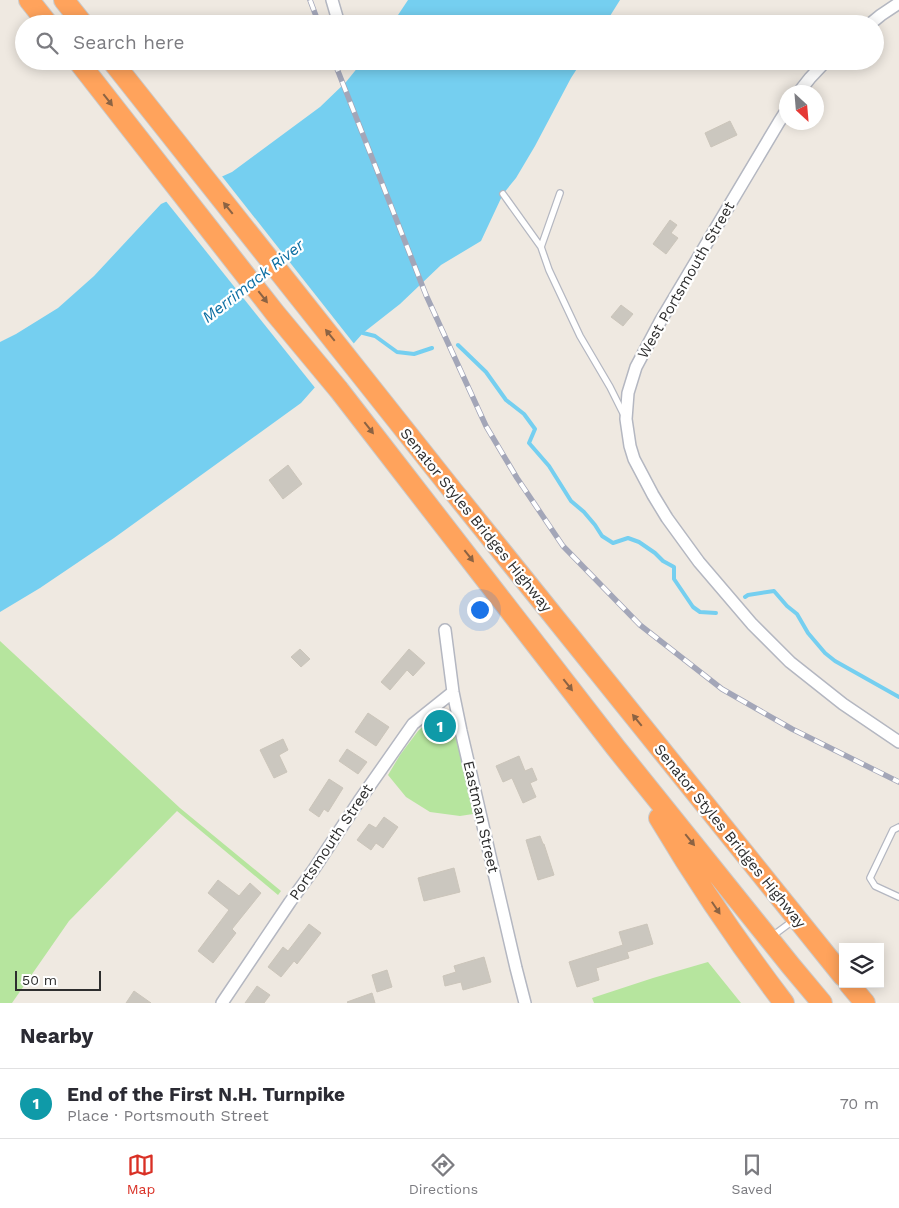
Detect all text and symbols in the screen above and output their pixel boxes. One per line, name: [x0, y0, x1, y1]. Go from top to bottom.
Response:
search box: [15, 15, 884, 70]
icon: search: [33, 29, 61, 57]
text: Search here: [73, 31, 184, 54]
north arrow: [779, 85, 824, 130]
one-way arrow: [102, 93, 113, 106]
street label: West Portsmouth Street: [634, 198, 739, 362]
one-way arrow: [223, 202, 234, 215]
water label: Merrimack River: [198, 235, 308, 327]
one-way arrow: [258, 290, 269, 303]
one-way arrow: [324, 329, 335, 342]
one-way arrow: [364, 421, 375, 434]
street label: Senator Styles Bridges Highway: [396, 425, 556, 616]
one-way arrow: [464, 549, 474, 563]
your location: [467, 597, 493, 623]
one-way arrow: [563, 678, 574, 691]
pin: 1: [424, 707, 456, 745]
one-way arrow: [631, 714, 642, 727]
street label: Senator Styles Bridges Highway: [650, 741, 810, 932]
street label: Eastman Street: [459, 759, 503, 876]
street label: Portsmouth Street: [285, 780, 377, 904]
one-way arrow: [685, 833, 696, 846]
one-way arrow: [711, 901, 721, 914]
map controls: [839, 943, 884, 988]
button: layers: [839, 943, 884, 988]
scale bar: [15, 968, 101, 991]
text: 50 m: [22, 972, 57, 988]
text: Nearby: [20, 1023, 93, 1048]
text: End of the First N.H. Turnpike: [67, 1083, 345, 1106]
text: 1: [33, 1094, 39, 1113]
text: 70 m: [840, 1094, 879, 1113]
text: Place · Portsmouth Street: [67, 1106, 269, 1125]
tab: Map: [127, 1151, 155, 1197]
tab: Directions: [409, 1151, 478, 1197]
tab: Saved: [732, 1151, 772, 1197]

